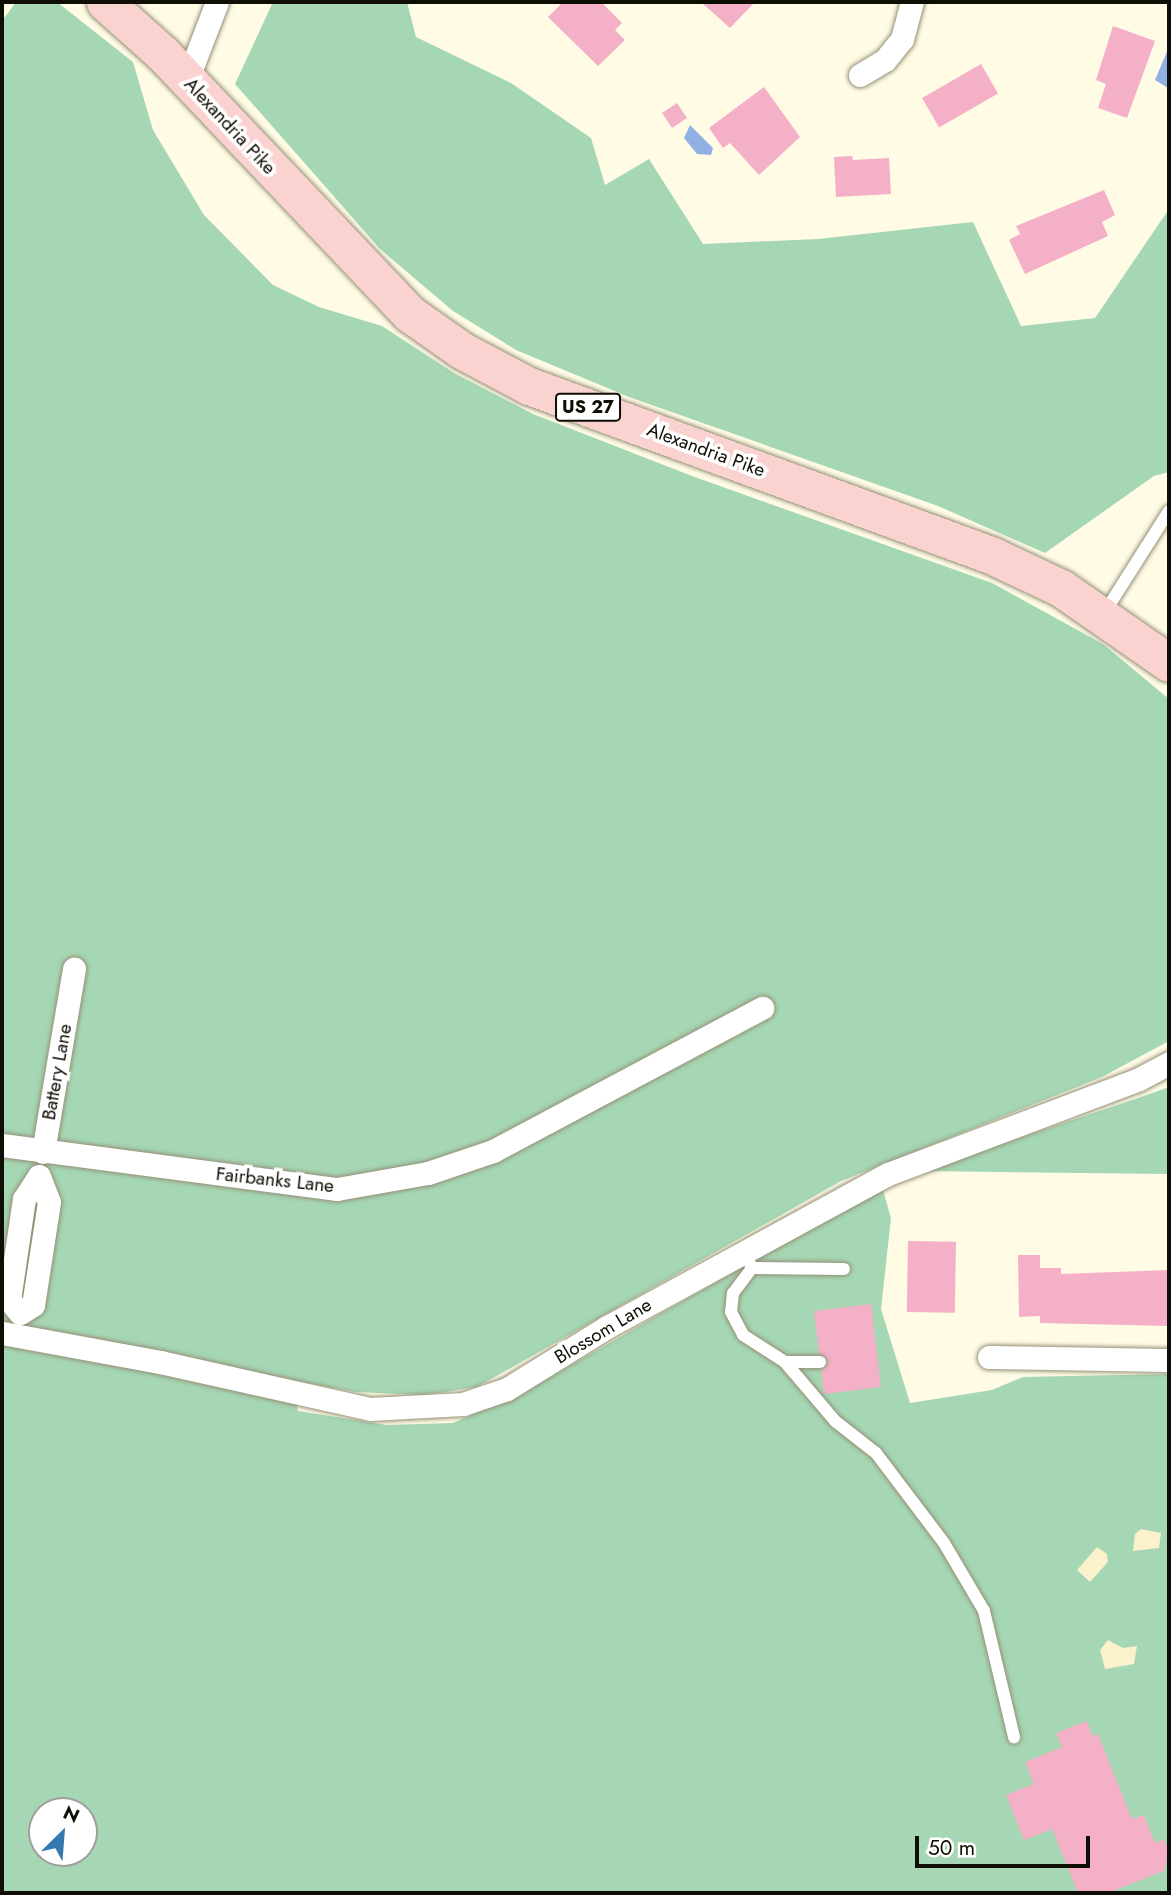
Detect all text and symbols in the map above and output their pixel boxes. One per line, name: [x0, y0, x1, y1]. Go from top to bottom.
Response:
street label: Alexandria Pike: [179, 73, 281, 179]
road number: US 27: [555, 393, 621, 422]
street label: Alexandria Pike: [644, 418, 768, 482]
street label: Battery Lane: [37, 1022, 77, 1122]
street label: Fairbanks Lane: [215, 1162, 335, 1198]
street label: Blossom Lane: [550, 1293, 656, 1369]
north arrow: [28, 1797, 98, 1867]
text: N: [59, 1799, 84, 1830]
scale bar: [919, 1822, 1094, 1866]
text: 50 m: [928, 1833, 975, 1863]

